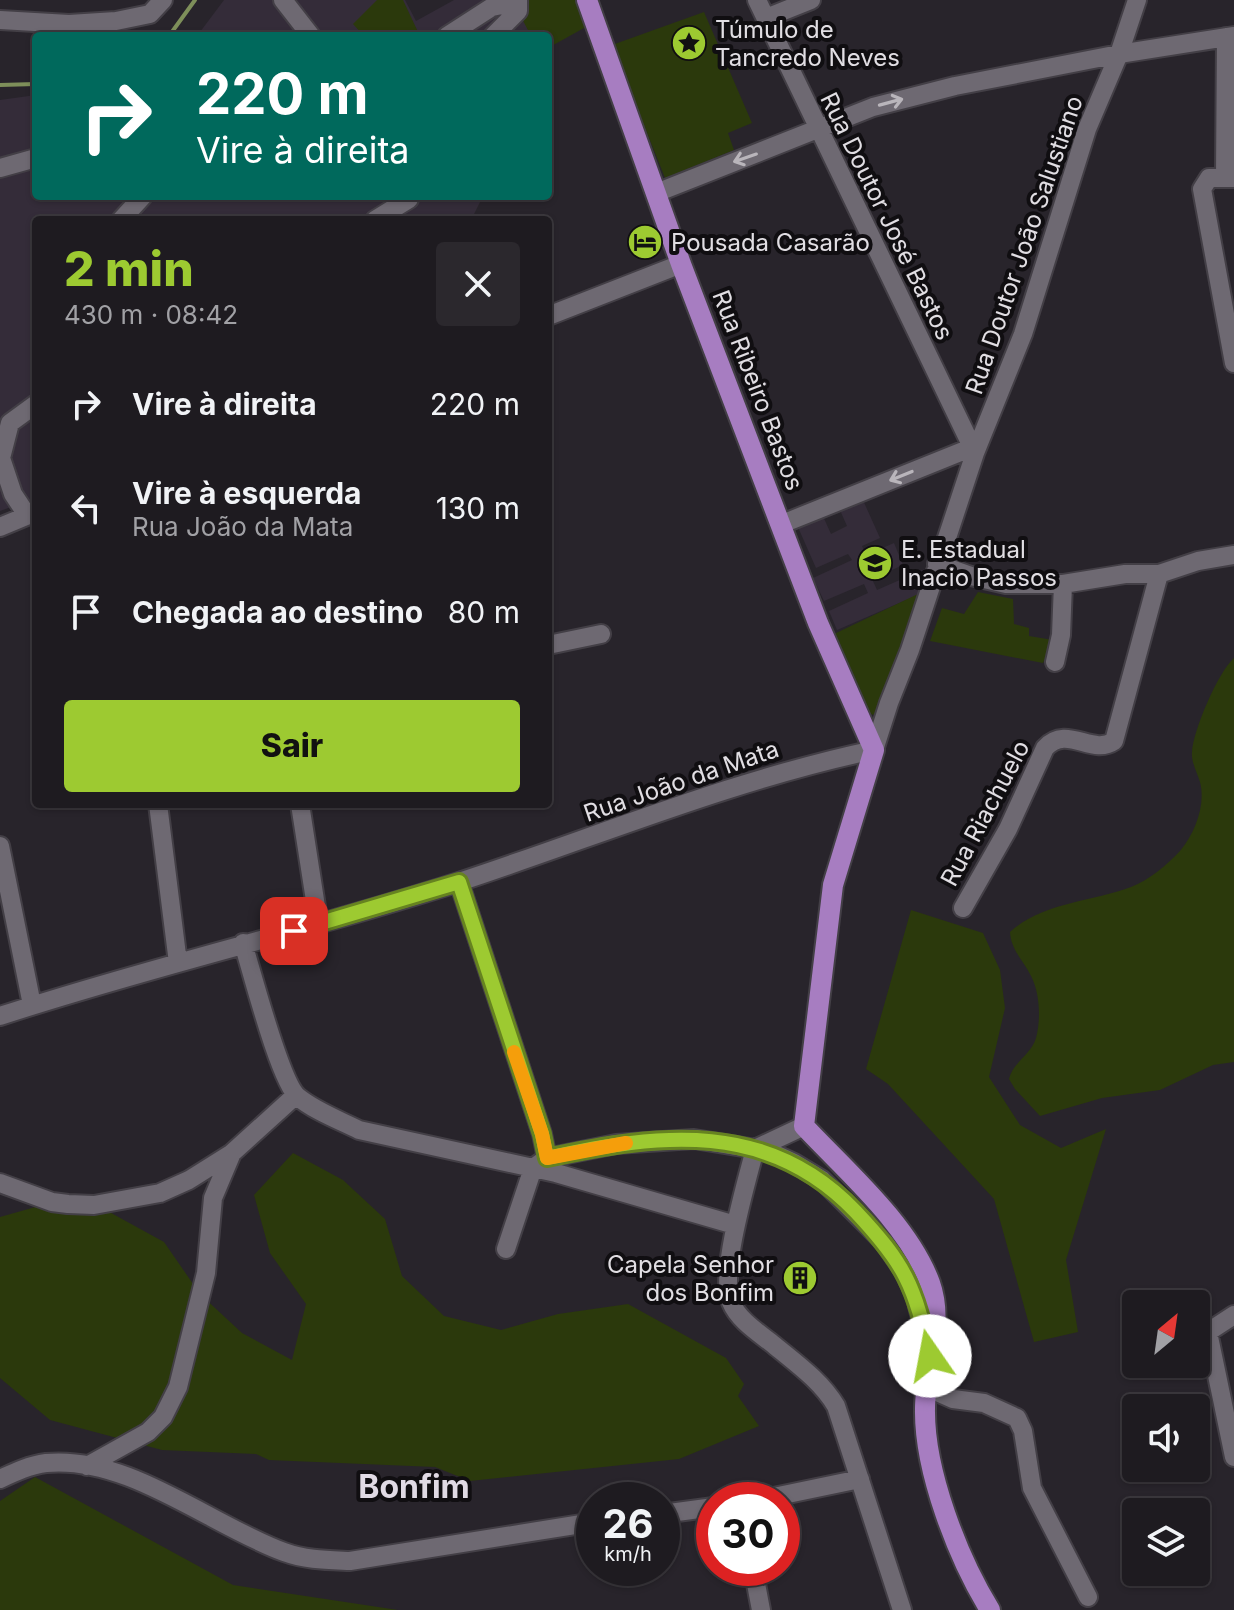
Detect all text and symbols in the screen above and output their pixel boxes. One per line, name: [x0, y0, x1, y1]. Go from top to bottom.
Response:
place label: Túmulo de Tancredo Neves: [715, 15, 900, 72]
place icon: Túmulo de Tancredo Neves: [670, 24, 708, 62]
text: 220 m: [196, 60, 369, 128]
icon: right: [64, 64, 168, 168]
street label: Rua Doutor José Bastos: [814, 88, 960, 344]
street label: Rua Doutor João Salustiano: [959, 92, 1089, 398]
one-way arrow: [877, 94, 903, 109]
text: Vire à direita: [196, 128, 410, 172]
one-way arrow: [733, 152, 758, 167]
hotel icon: Pousada Casarão: [626, 223, 664, 261]
place label: Pousada Casarão: [671, 228, 870, 257]
text: 2 min: [64, 239, 194, 298]
button: close: [436, 242, 520, 326]
street label: Rua Ribeiro Bastos: [706, 286, 810, 494]
text: 430 m · 08:42: [64, 299, 238, 330]
icon: right: [64, 382, 108, 426]
text: Vire à direita: [132, 386, 317, 422]
text: 220 m: [430, 386, 520, 422]
one-way arrow: [889, 470, 914, 484]
text: Vire à esquerda: [132, 475, 361, 511]
icon: left: [64, 486, 108, 530]
text: 130 m: [436, 490, 520, 526]
text: Rua João da Mata: [132, 511, 353, 542]
place label: E. Estadual Inacio Passos: [901, 535, 1057, 592]
school or university icon: E. Estadual Inacio Passos: [856, 544, 894, 582]
icon: arrive: [64, 590, 108, 634]
text: Chegada ao destino: [132, 594, 423, 630]
text: 80 m: [448, 594, 520, 630]
button: Sair: [64, 700, 520, 792]
street label: Rua João da Mata: [580, 734, 782, 828]
street label: Rua Riachuelo: [934, 735, 1036, 891]
pin: [260, 897, 328, 965]
icon: arrive: [272, 909, 316, 953]
place label: Capela Senhor dos Bonfim: [607, 1250, 774, 1307]
building icon: Capela Senhor dos Bonfim: [781, 1259, 819, 1297]
north arrow: [1122, 1290, 1210, 1378]
map controls: [1122, 1290, 1210, 1586]
position arrow: [888, 1314, 972, 1398]
button: sound: [1122, 1394, 1210, 1482]
district label: Bonfim: [358, 1467, 470, 1506]
speed limit sign: 30: [696, 1482, 800, 1586]
button: layers: [1122, 1498, 1210, 1586]
text: 26: [602, 1499, 654, 1548]
text: km/h: [604, 1542, 652, 1566]

